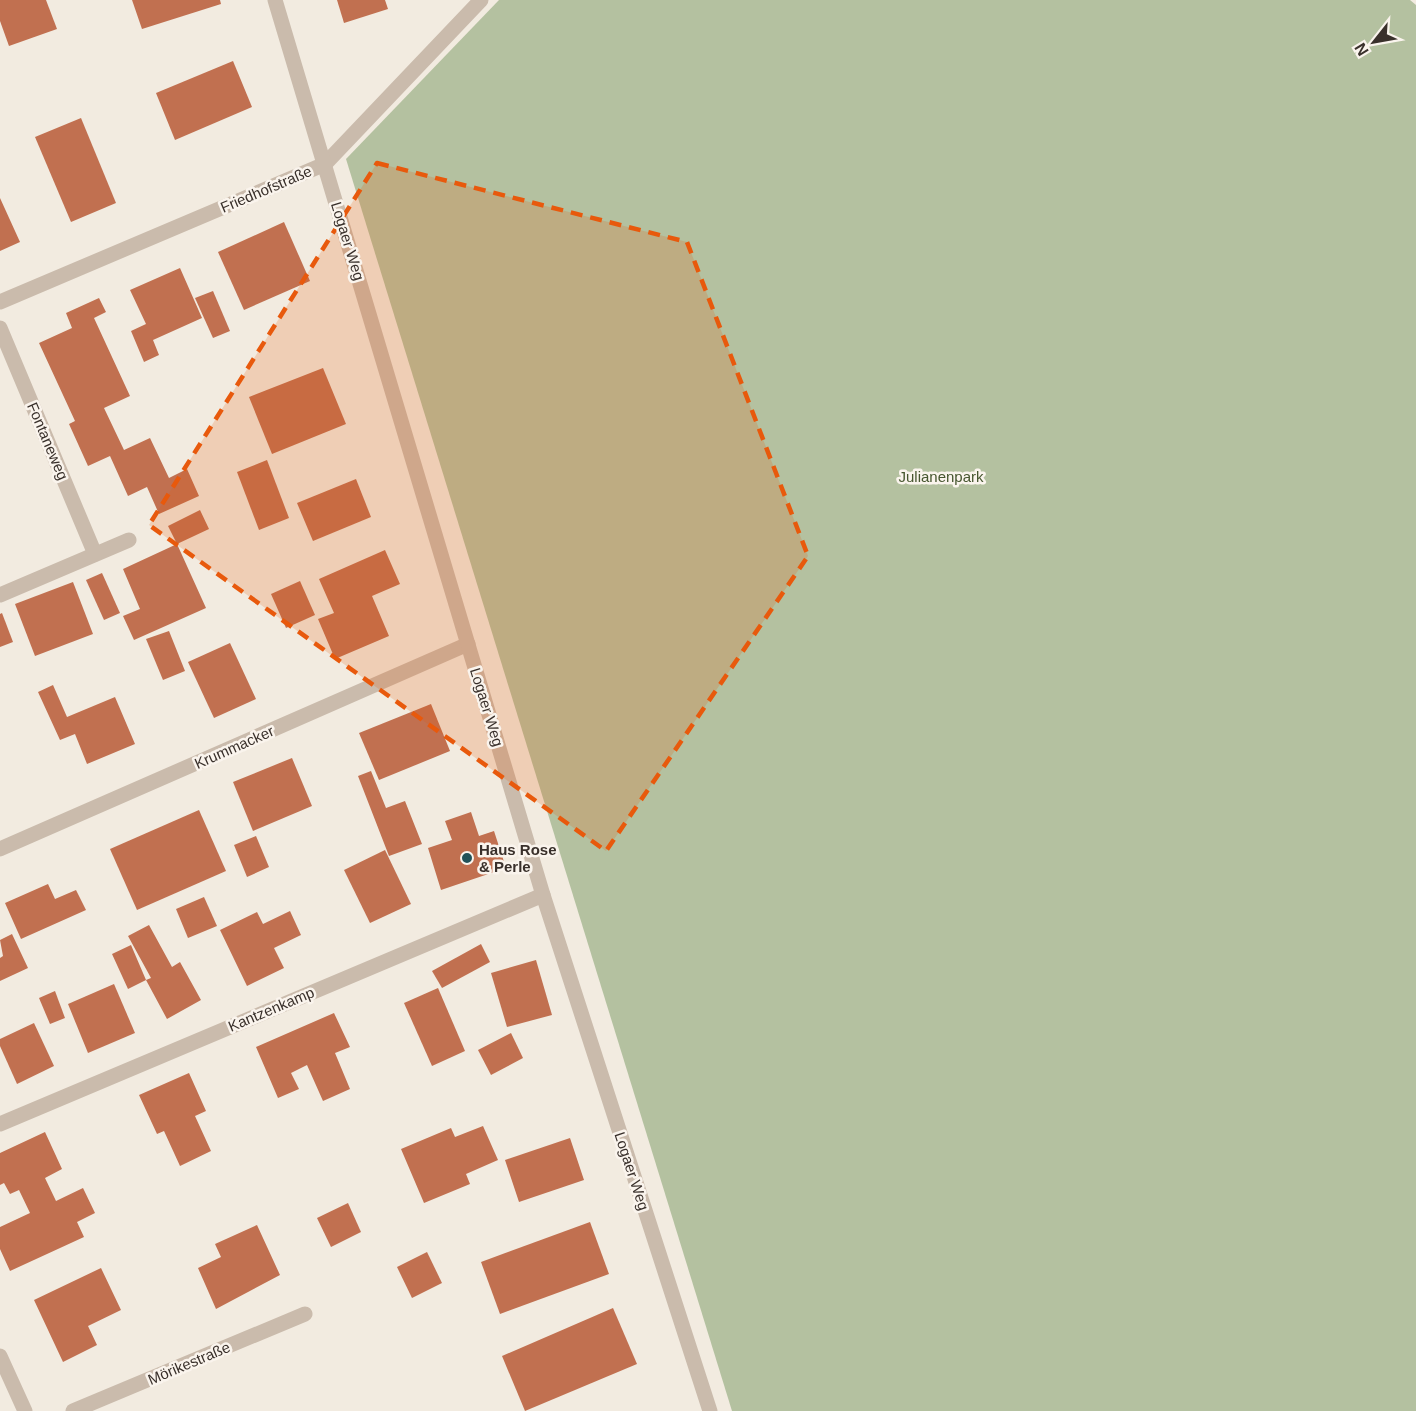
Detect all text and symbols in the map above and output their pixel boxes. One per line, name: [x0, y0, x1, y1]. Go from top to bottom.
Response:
north arrow: [1344, 12, 1404, 72]
text: N: [1351, 40, 1372, 59]
street label: Friedhofstraße: [218, 162, 314, 216]
street label: Logaer Weg: [328, 200, 368, 282]
street label: Fontaneweg: [24, 400, 72, 482]
park label: Julianenpark: [898, 468, 984, 485]
street label: Logaer Weg: [467, 666, 507, 748]
street label: Krummacker: [192, 722, 276, 772]
place label: Haus Rose & Perle: [479, 841, 557, 875]
marker: Haus Rose & Perle: [460, 851, 474, 865]
street label: Kantzenkamp: [225, 983, 317, 1035]
street label: Logaer Weg: [611, 1130, 653, 1212]
street label: Mörikestraße: [145, 1338, 233, 1388]

